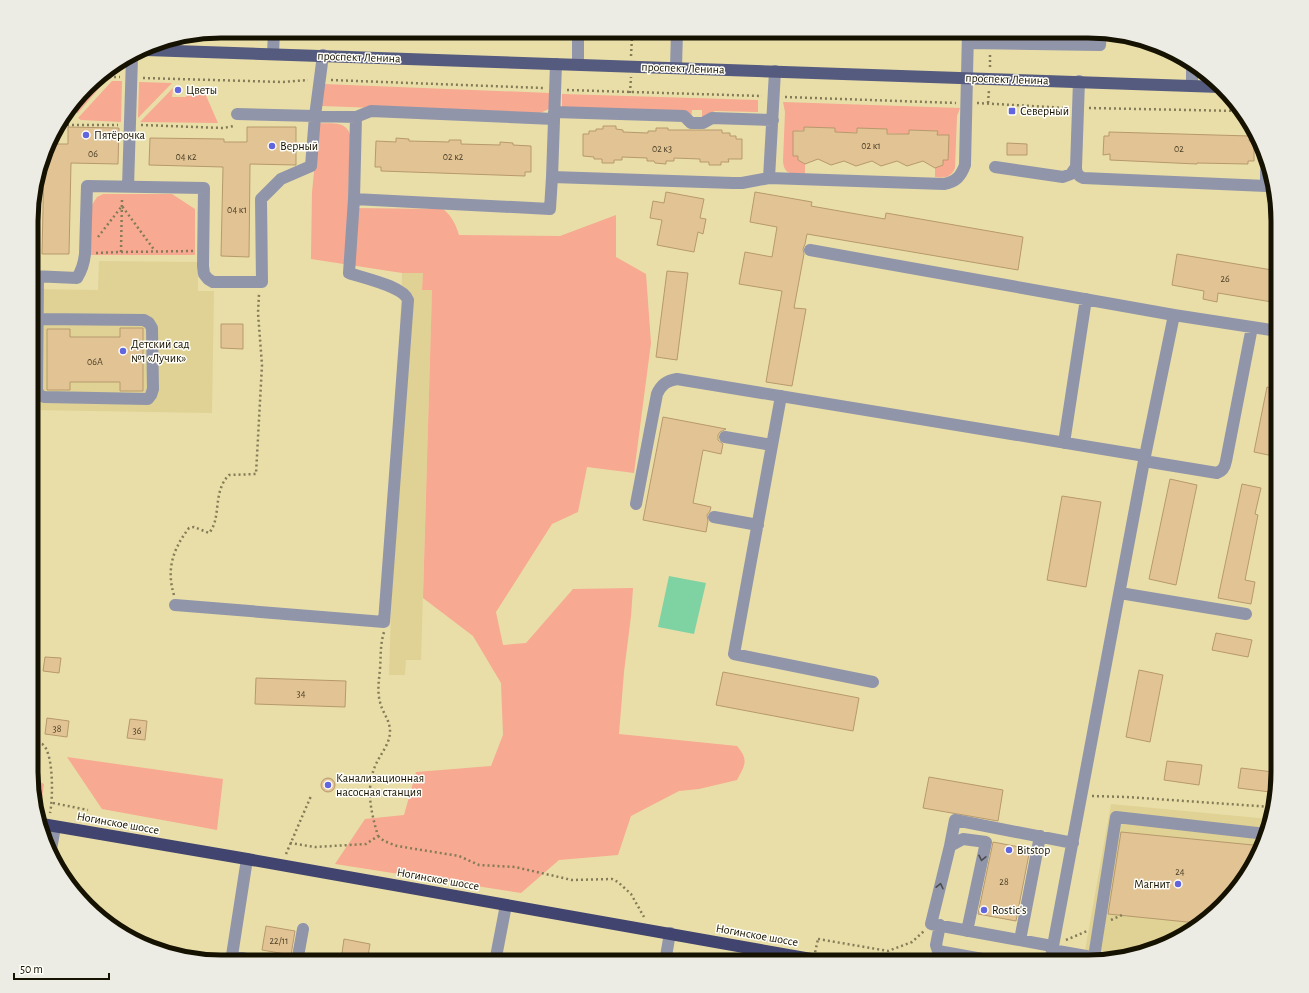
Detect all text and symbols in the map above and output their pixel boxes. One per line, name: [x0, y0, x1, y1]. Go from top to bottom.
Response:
street label: проспект Ленина: [317, 50, 401, 64]
street label: проспект Ленина: [641, 61, 725, 75]
street label: проспект Ленина: [965, 72, 1049, 86]
place label: Цветы: [186, 84, 217, 96]
marker: Цветы: [173, 85, 183, 95]
place label: Северный: [1020, 105, 1069, 117]
marker: Северный: [1007, 106, 1017, 116]
place label: Пятёрочка: [94, 129, 146, 141]
marker: Пятёрочка: [81, 130, 91, 140]
place label: Верный: [280, 140, 318, 152]
marker: Верный: [267, 141, 277, 151]
house number: 02 к1: [861, 141, 881, 151]
house number: 02 к3: [652, 144, 672, 154]
house number: 02: [1174, 144, 1184, 154]
house number: 06: [88, 149, 98, 159]
house number: 04 к2: [176, 152, 197, 162]
house number: 02 к2: [443, 152, 464, 162]
house number: 04 к1: [227, 205, 247, 215]
house number: 26: [1220, 274, 1230, 284]
place label: Детский сад №1 «Лучик»: [131, 338, 190, 365]
marker: Детский сад №1 «Лучик»: [118, 346, 128, 356]
house number: 06А: [87, 357, 103, 367]
house number: 34: [297, 689, 306, 699]
house number: 38: [53, 724, 62, 734]
house number: 36: [133, 726, 142, 736]
place label: Канализационная насосная станция: [336, 772, 424, 798]
marker: Канализационная насосная станция: [323, 780, 333, 790]
street label: Ногинское шоссе: [76, 810, 160, 836]
place label: Bitstop: [1017, 844, 1050, 856]
marker: Bitstop: [1004, 845, 1014, 855]
one-way arrow: [979, 855, 987, 861]
street label: Ногинское шоссе: [396, 866, 480, 892]
house number: 24: [1175, 867, 1185, 877]
house number: 28: [999, 877, 1009, 887]
place label: Магнит: [1134, 878, 1171, 890]
marker: Магнит: [1173, 879, 1183, 889]
one-way arrow: [936, 883, 944, 889]
place label: Rostic's: [992, 904, 1026, 916]
marker: Rostic's: [979, 905, 989, 915]
street label: Ногинское шоссе: [715, 922, 799, 948]
house number: 22/11: [270, 936, 288, 946]
scale bar: [14, 955, 109, 981]
text: 50 m: [20, 963, 43, 975]

